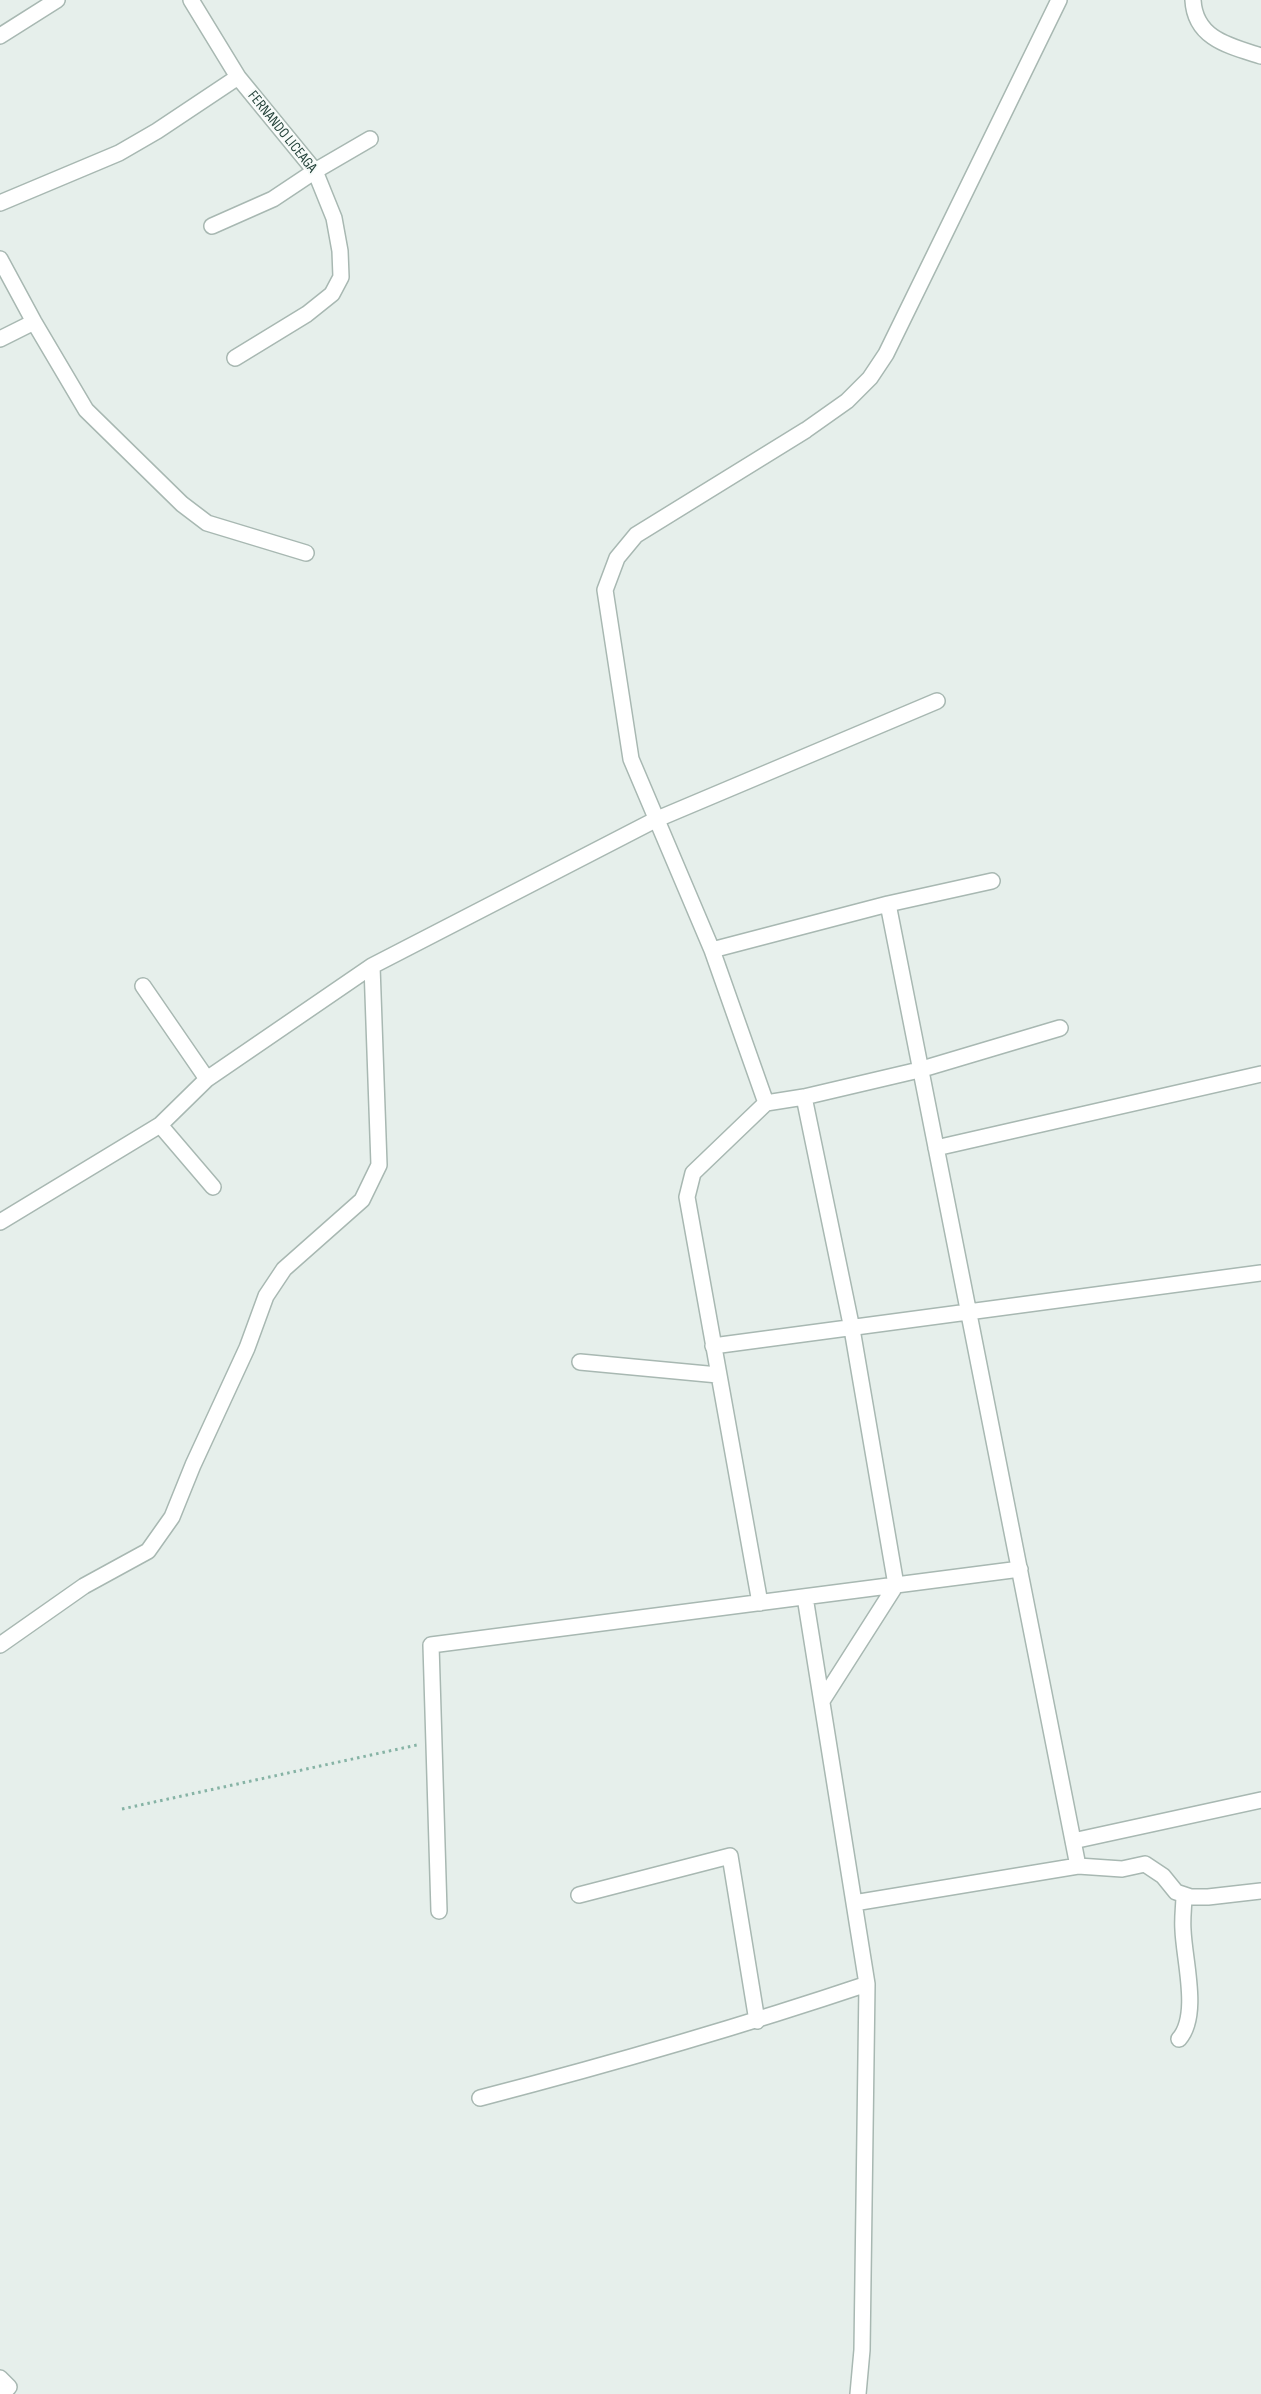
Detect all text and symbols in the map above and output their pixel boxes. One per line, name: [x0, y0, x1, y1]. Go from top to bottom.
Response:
street label: FERNANDO LICEAGA: [244, 87, 320, 177]

